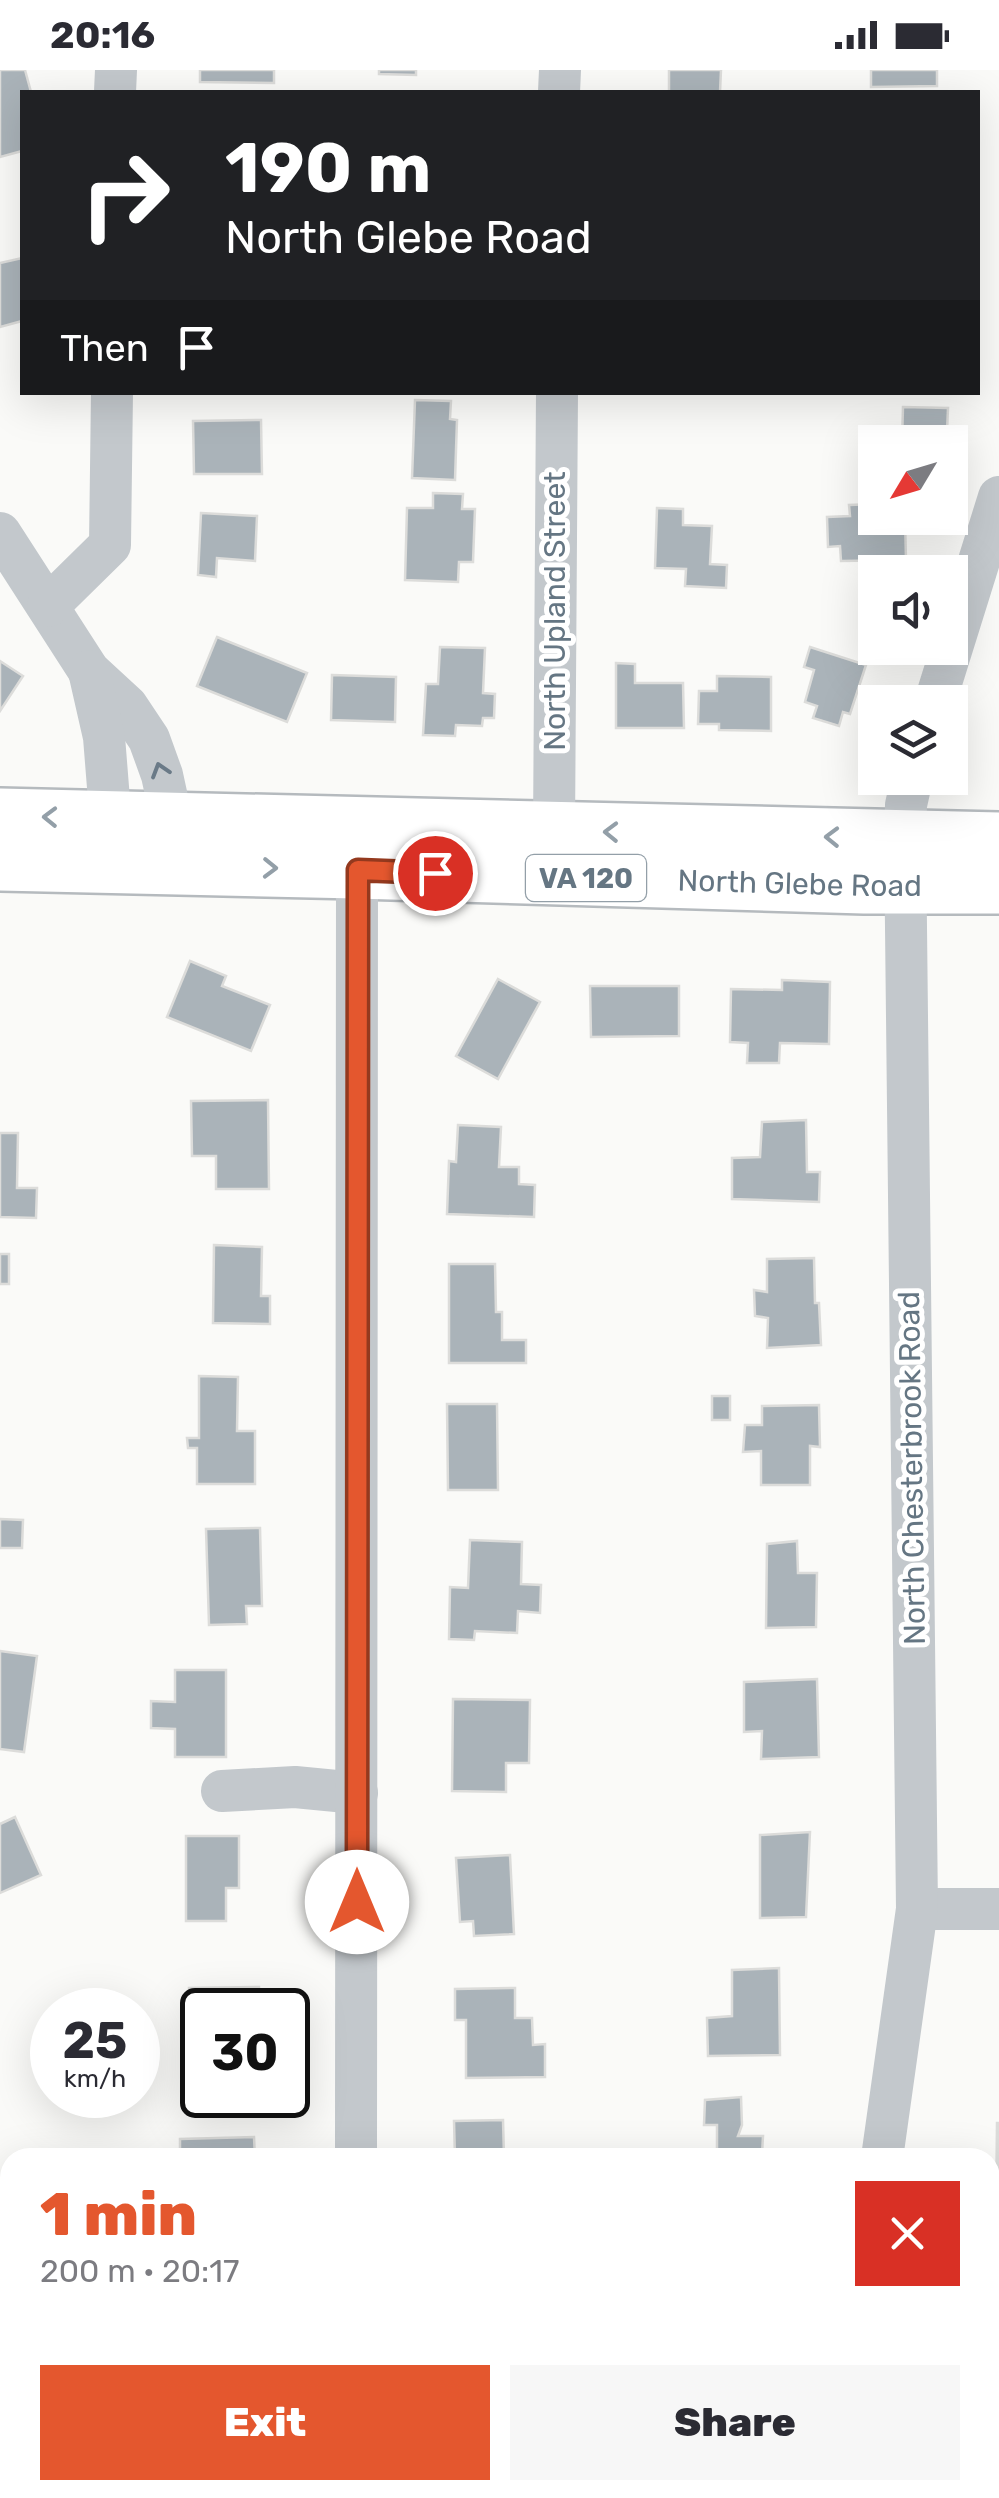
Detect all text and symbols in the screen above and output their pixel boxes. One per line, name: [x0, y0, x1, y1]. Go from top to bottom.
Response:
text: 20:16: [50, 12, 155, 58]
text: 190 m: [225, 127, 431, 210]
icon: right: [60, 130, 190, 260]
text: North Glebe Road: [225, 211, 592, 264]
icon: arrive: [169, 320, 224, 375]
text: Then: [60, 325, 149, 371]
north arrow: [858, 425, 968, 535]
map controls: [858, 425, 968, 795]
street label: North Upland Street: [537, 471, 573, 751]
button: sound: [858, 555, 968, 665]
button: layers: [858, 685, 968, 795]
one-way arrow: [151, 762, 172, 779]
one-way arrow: [41, 807, 57, 828]
one-way arrow: [603, 821, 619, 842]
one-way arrow: [823, 826, 839, 847]
pin: [393, 831, 478, 916]
icon: arrive: [408, 846, 463, 901]
road number: VA 120: [526, 855, 646, 901]
one-way arrow: [262, 858, 278, 879]
street label: North Glebe Road: [677, 862, 922, 904]
street label: North Chesterbrook Road: [891, 1291, 933, 1645]
position arrow: [305, 1850, 409, 1954]
speed limit sign: 30: [180, 1988, 310, 2118]
text: 25: [63, 2011, 127, 2071]
text: km/h: [64, 2064, 126, 2093]
text: 1 min: [40, 2179, 197, 2250]
button: close: [855, 2181, 960, 2286]
text: 200 m · 20:17: [40, 2252, 239, 2290]
button: Exit: [40, 2365, 490, 2480]
button: Share: [510, 2365, 960, 2480]

